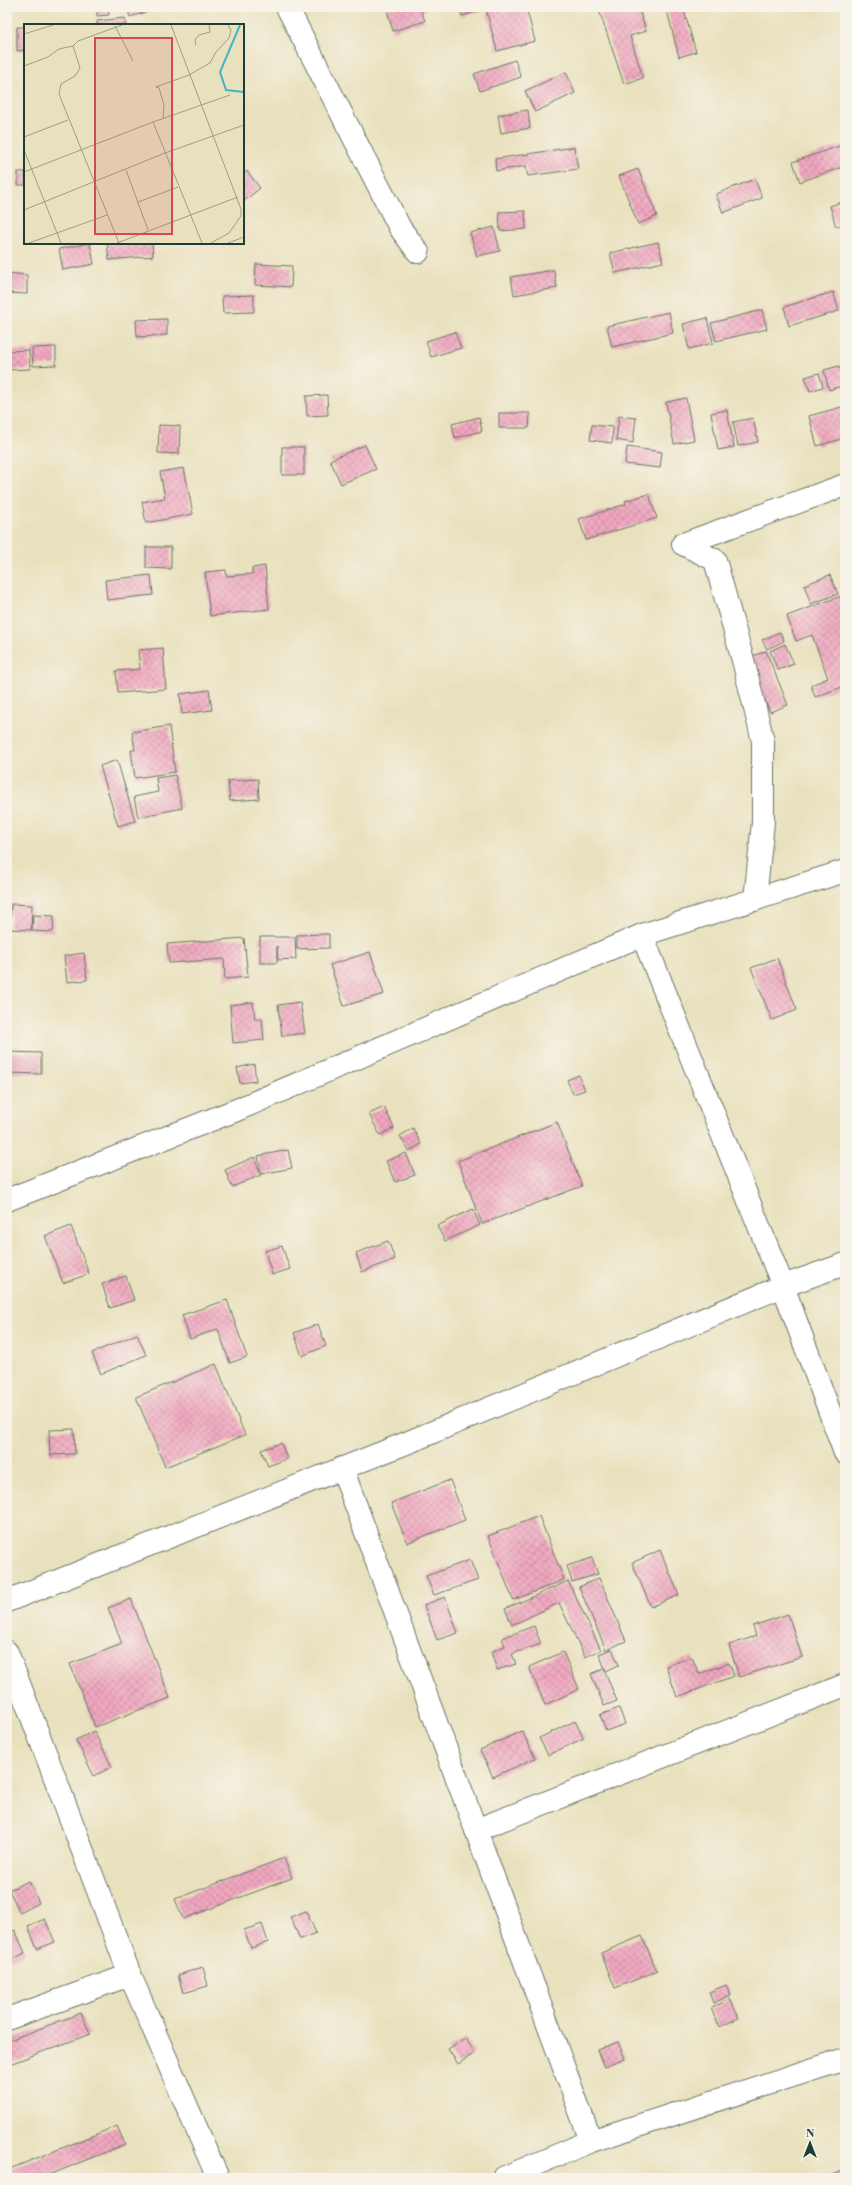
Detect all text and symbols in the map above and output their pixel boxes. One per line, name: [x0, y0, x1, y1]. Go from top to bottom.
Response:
inset map: [24, 24, 244, 244]
north arrow: [790, 2123, 830, 2163]
text: N: [806, 2127, 815, 2141]

